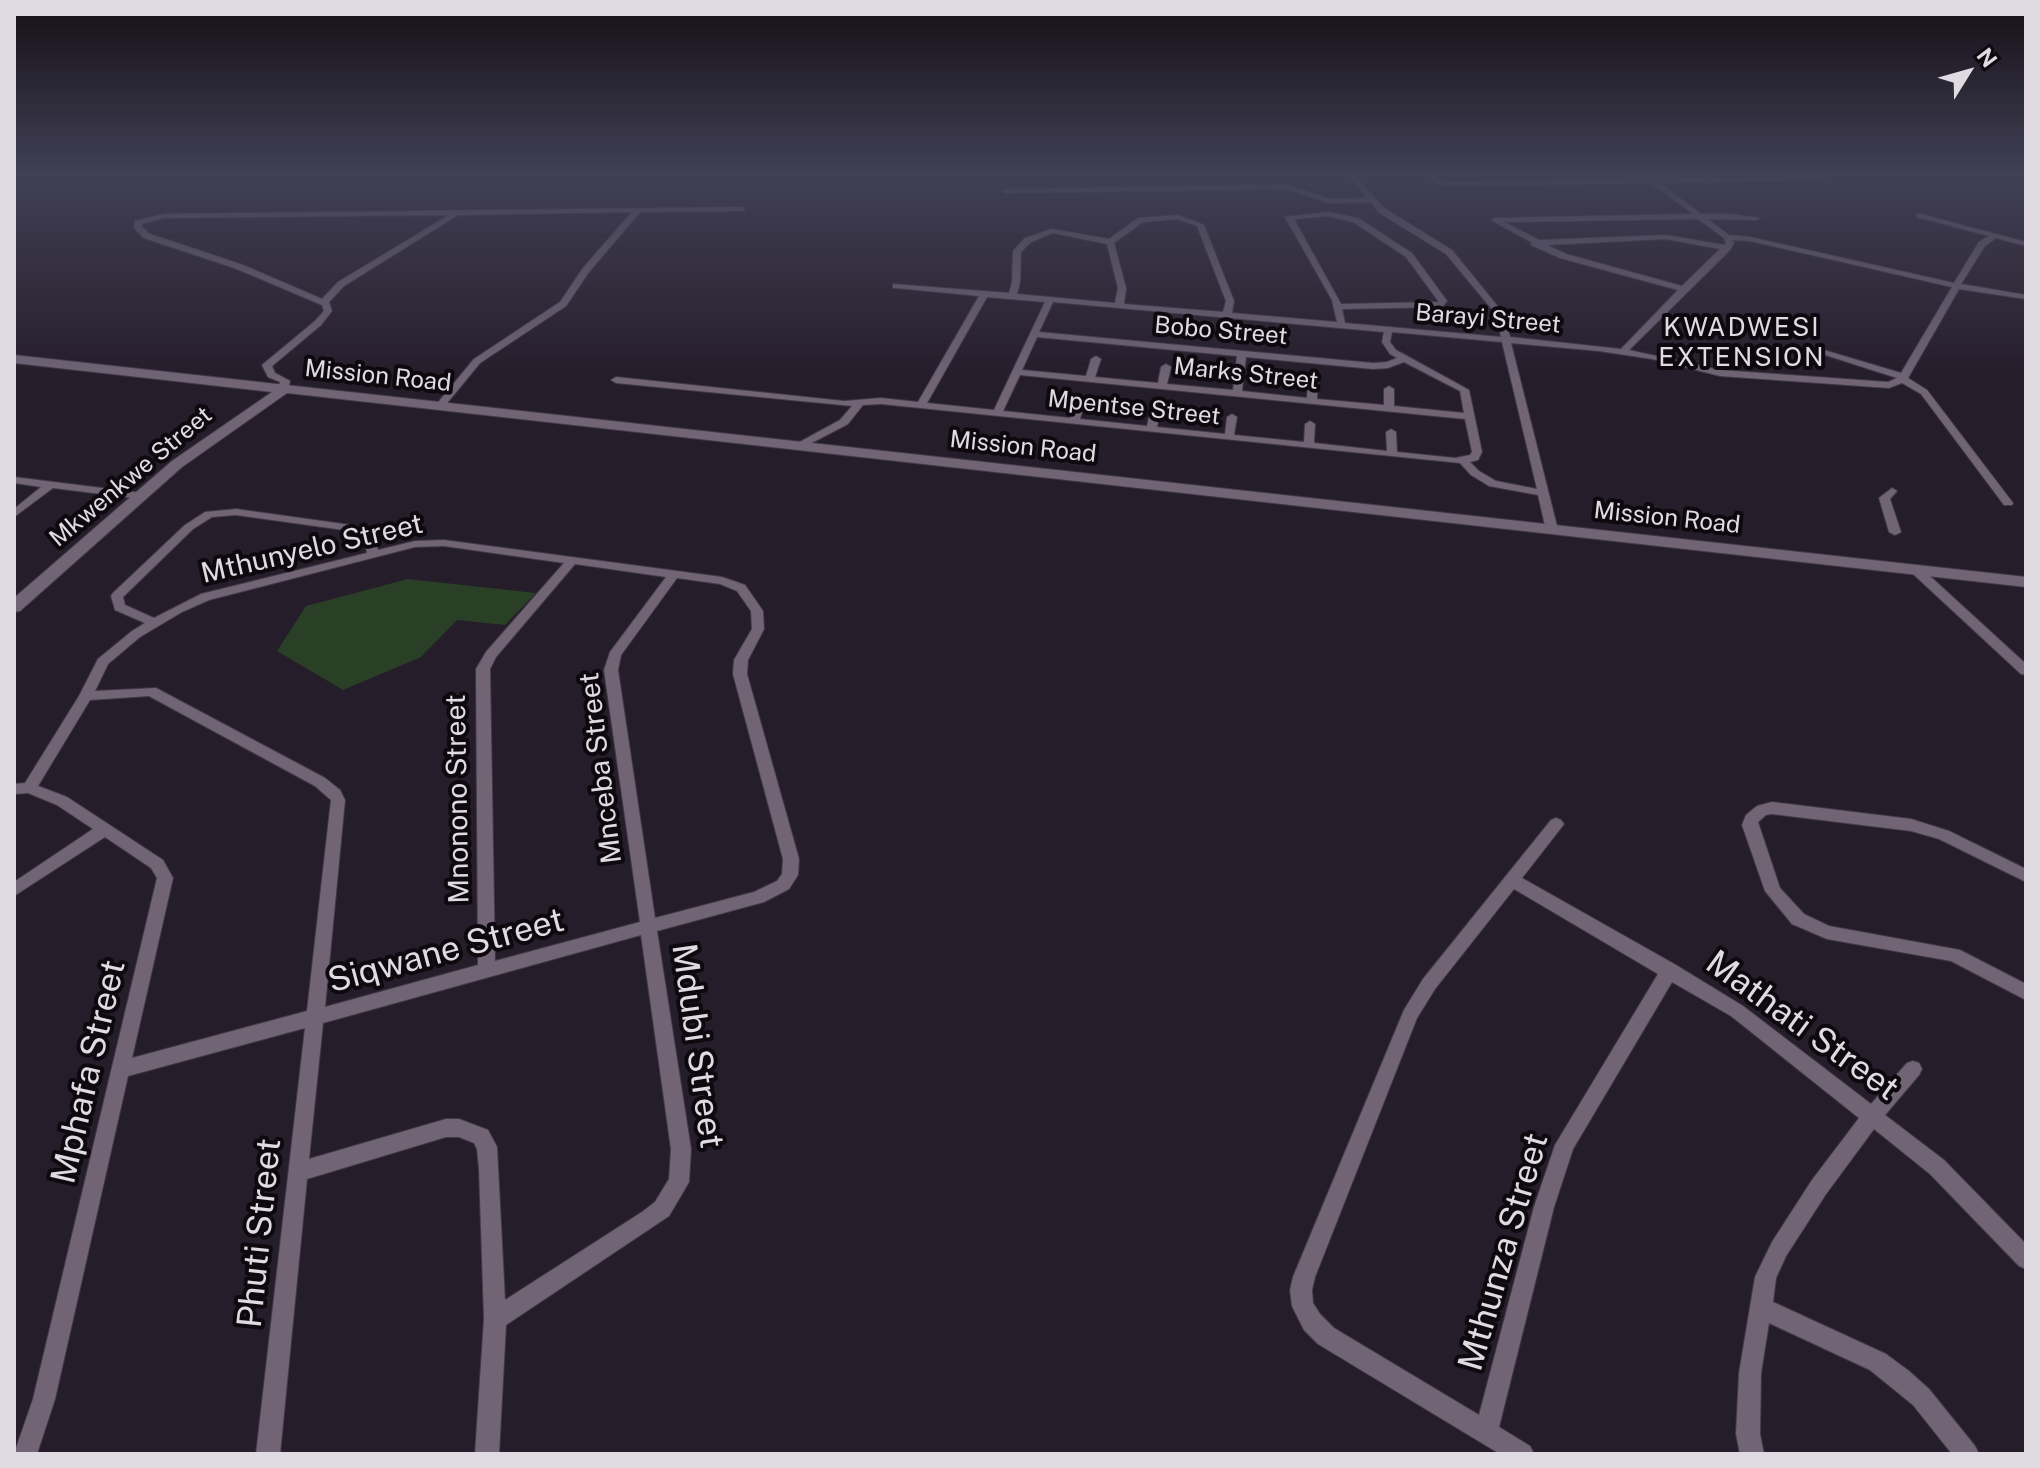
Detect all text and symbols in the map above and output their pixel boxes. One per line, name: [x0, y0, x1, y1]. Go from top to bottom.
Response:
north arrow: [1928, 32, 2008, 112]
text: N: [1972, 43, 2003, 72]
street label: Barayi Street: [1414, 298, 1562, 340]
street label: Bobo Street: [1153, 311, 1289, 351]
district label: KWADWESI EXTENSION: [1658, 312, 1826, 374]
street label: Marks Street: [1172, 352, 1320, 396]
street label: Mission Road: [303, 354, 453, 398]
street label: Mpentse Street: [1046, 385, 1222, 431]
street label: Mkwenkwe Street: [44, 401, 218, 553]
street label: Mission Road: [948, 425, 1098, 469]
street label: Mission Road: [1592, 496, 1742, 540]
street label: Mthunyelo Street: [198, 507, 426, 591]
street label: Mnceba Street: [573, 670, 629, 866]
street label: Mnonono Street: [439, 694, 477, 904]
street label: Siqwane Street: [323, 900, 569, 1002]
street label: Mdubi Street: [662, 941, 732, 1151]
street label: Mathati Street: [1698, 942, 1906, 1110]
street label: Mphafa Street: [43, 956, 135, 1188]
street label: Mthunza Street: [1451, 1129, 1557, 1375]
street label: Phuti Street: [230, 1136, 290, 1330]

